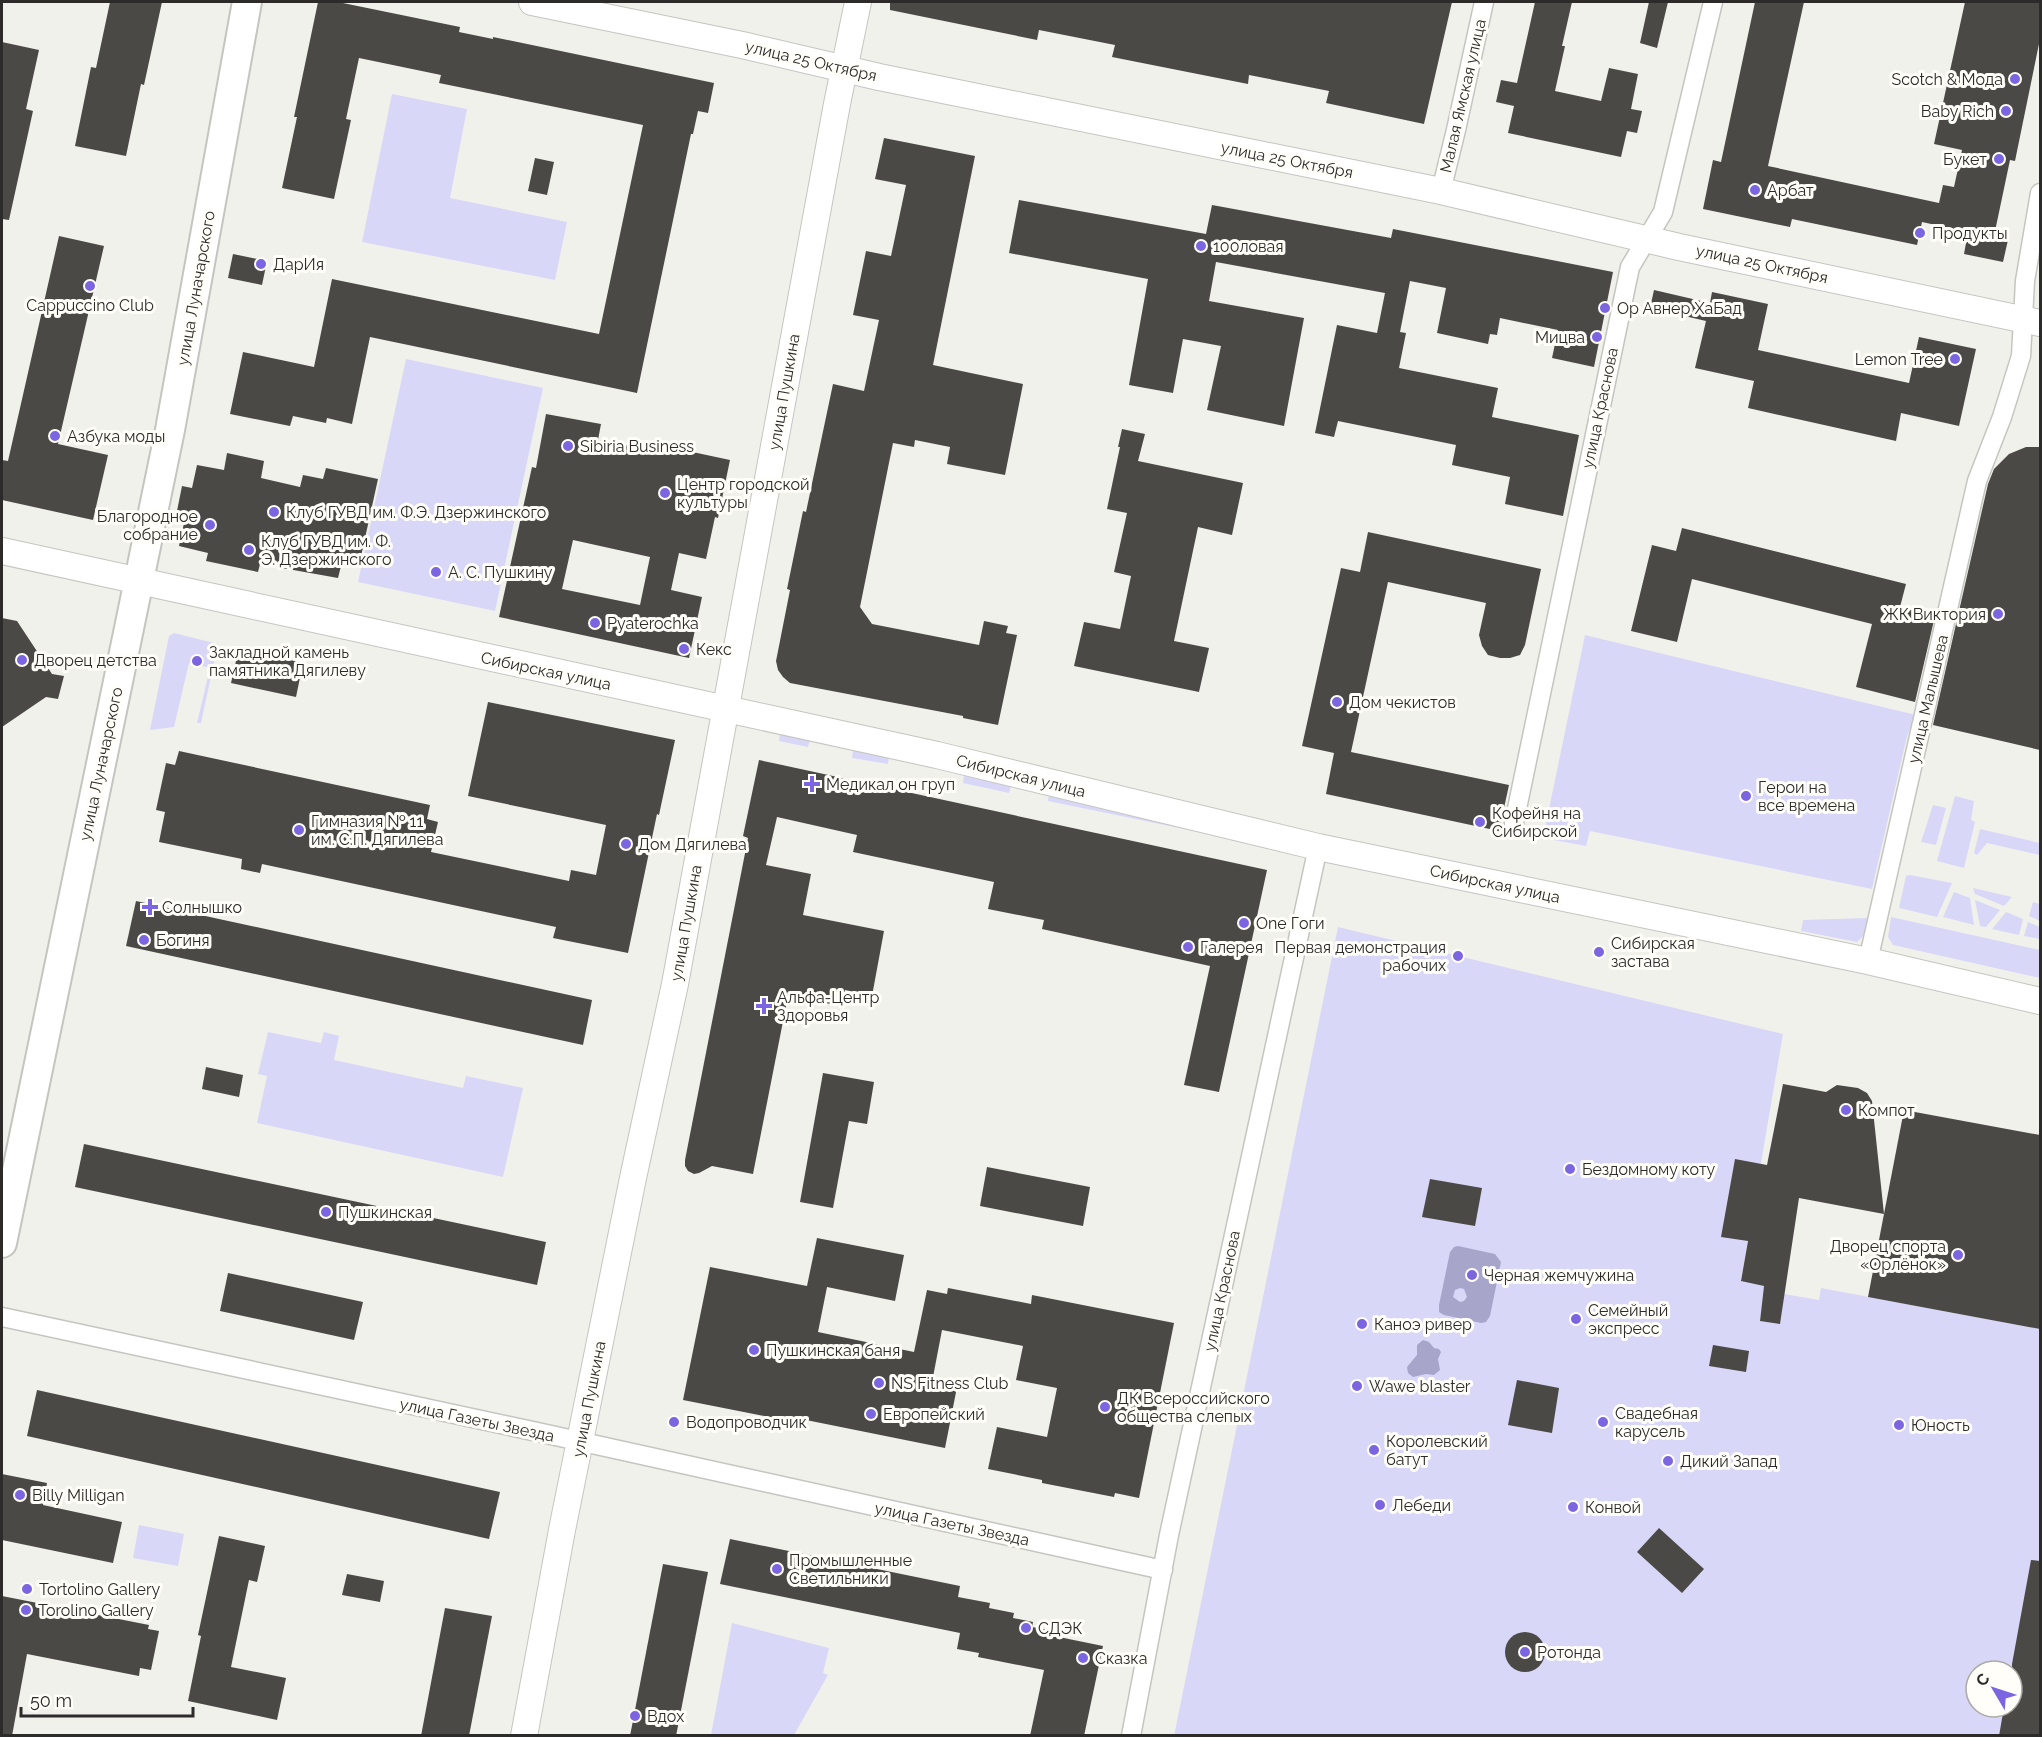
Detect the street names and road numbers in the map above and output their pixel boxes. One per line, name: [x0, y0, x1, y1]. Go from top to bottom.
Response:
street label: Малая Ямская улица: [1436, 17, 1490, 175]
street label: улица 25 Октября: [743, 37, 879, 85]
street label: улица 25 Октября: [1219, 138, 1355, 182]
street label: улица Луначарского: [173, 209, 219, 367]
street label: улица 25 Октября: [1694, 241, 1830, 287]
street label: улица Пушкина: [764, 332, 804, 452]
street label: улица Краснова: [1578, 346, 1622, 470]
street label: улица Малышева: [1904, 633, 1952, 765]
street label: Сибирская улица: [479, 648, 613, 694]
street label: улица Луначарского: [75, 685, 127, 843]
street label: Сибирская улица: [954, 751, 1088, 801]
street label: Сибирская улица: [1428, 861, 1562, 907]
street label: улица Пушкина: [666, 863, 706, 983]
street label: улица Краснова: [1200, 1229, 1244, 1353]
street label: улица Пушкина: [568, 1339, 610, 1459]
street label: улица Газеты Звезда: [398, 1394, 556, 1446]
street label: улица Газеты Звезда: [873, 1498, 1031, 1550]

